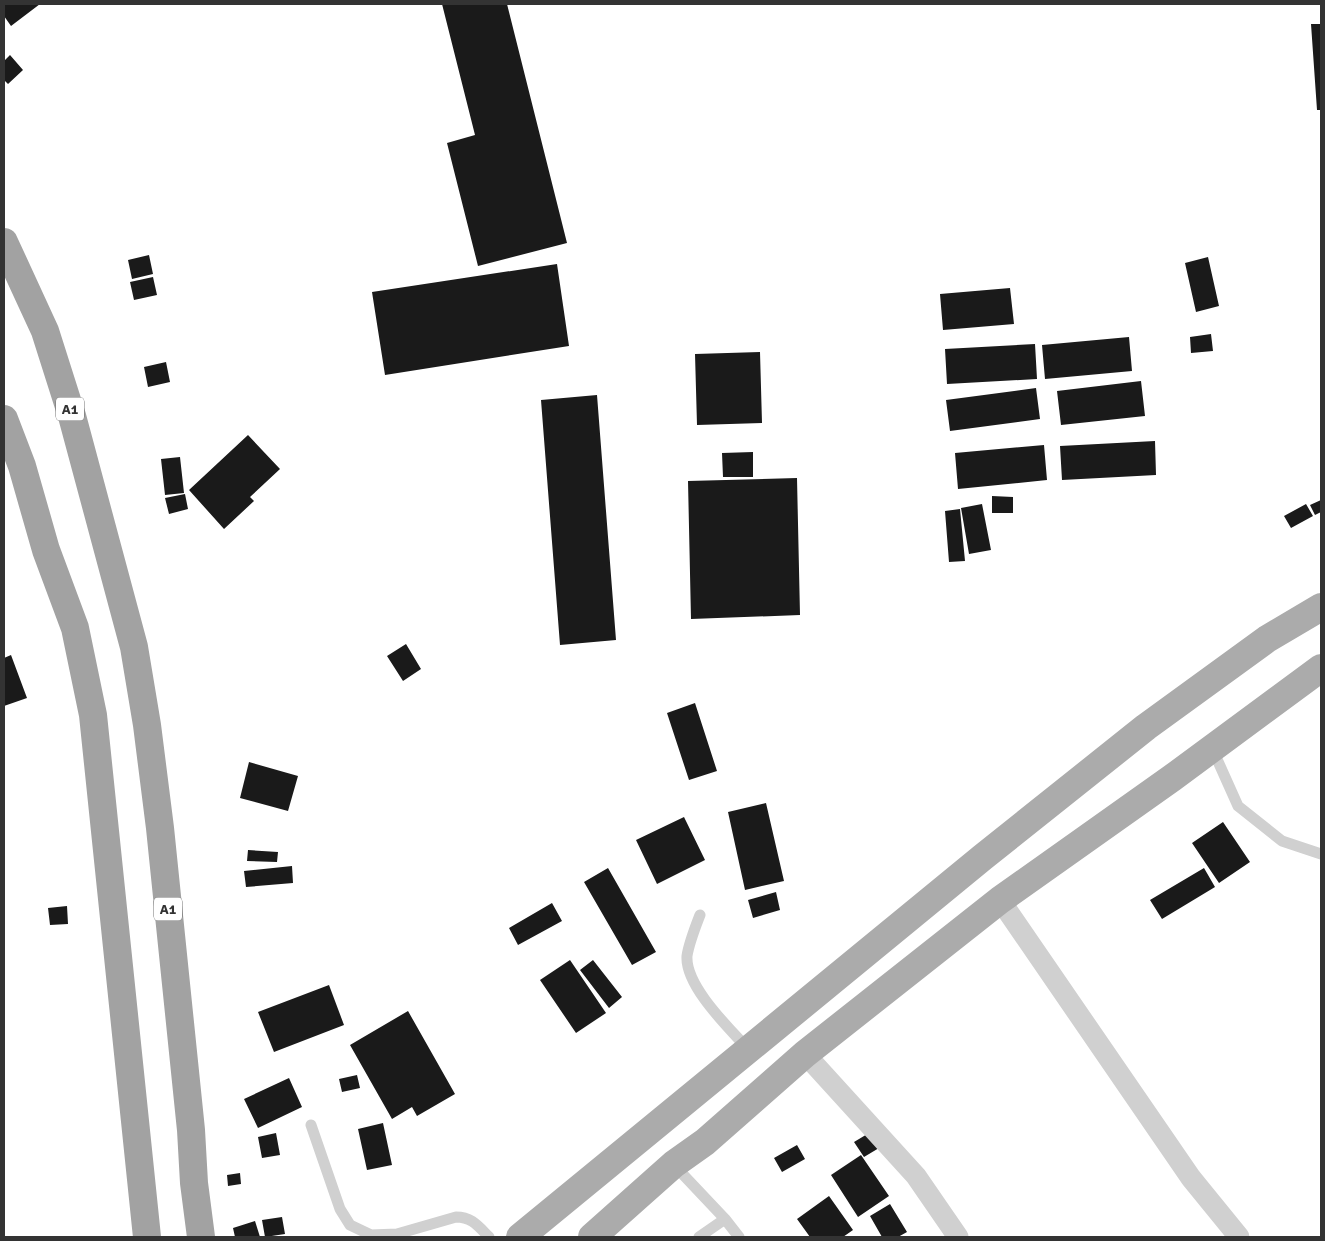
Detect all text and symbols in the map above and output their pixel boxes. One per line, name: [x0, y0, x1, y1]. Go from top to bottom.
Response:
road number: A1: [56, 398, 84, 420]
road number: A1: [154, 898, 182, 921]

